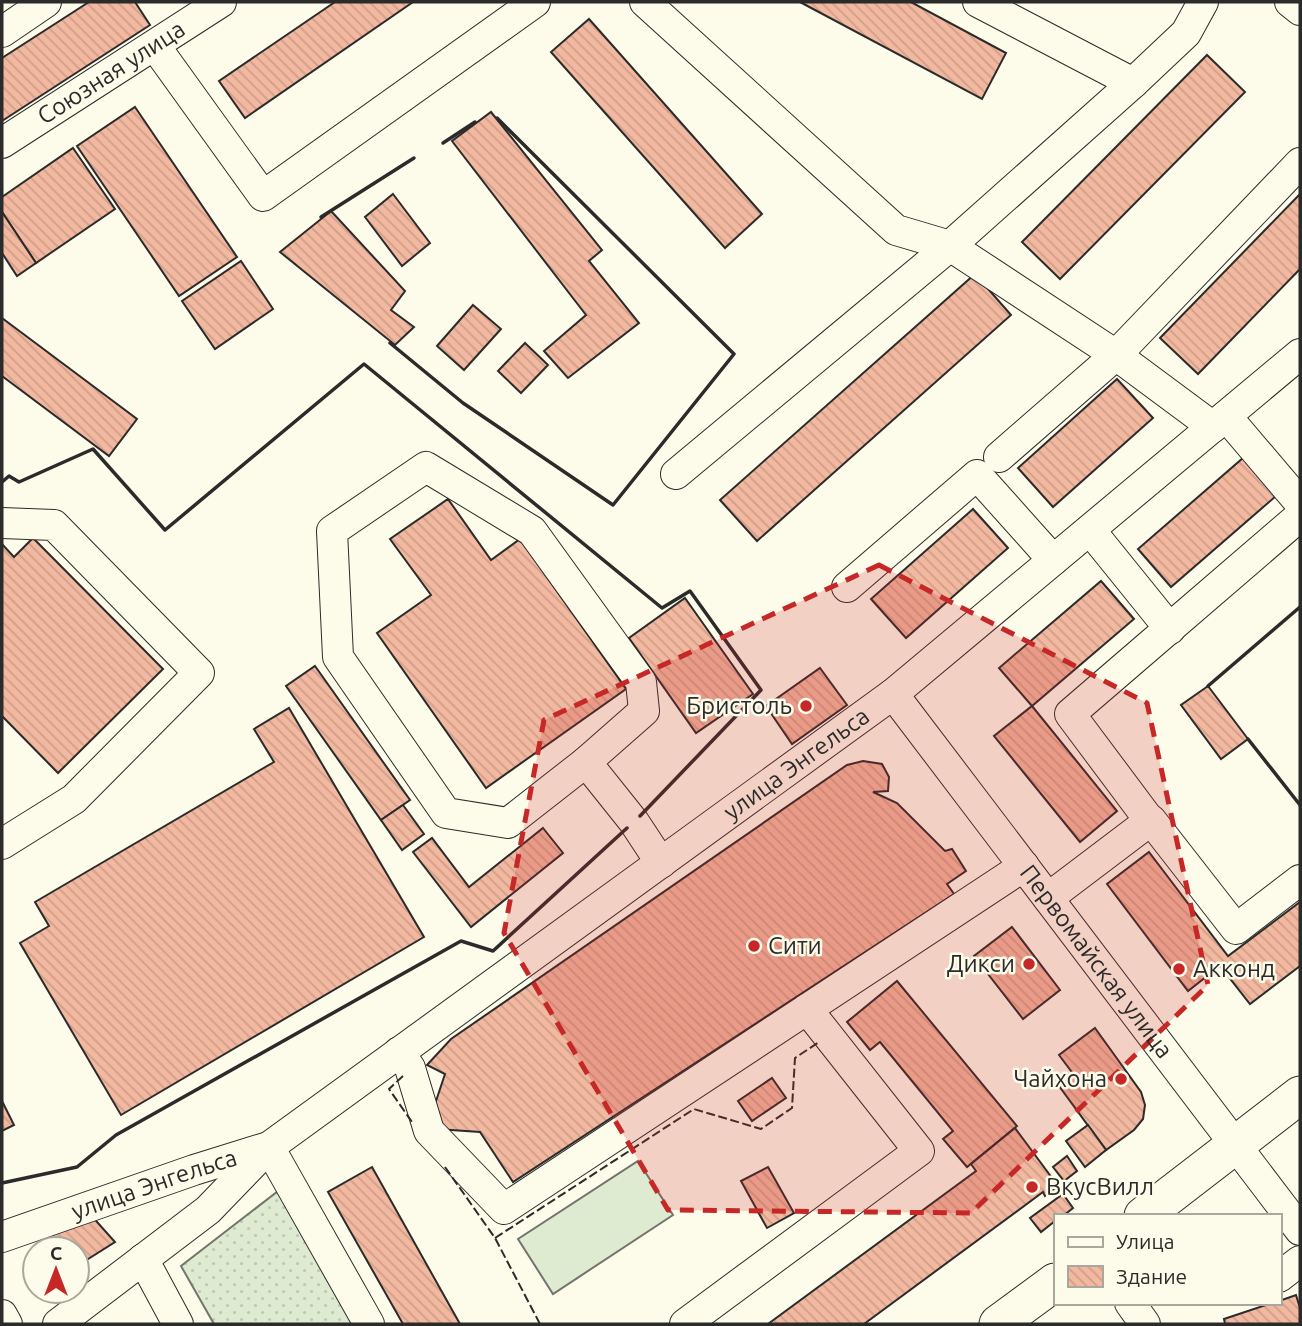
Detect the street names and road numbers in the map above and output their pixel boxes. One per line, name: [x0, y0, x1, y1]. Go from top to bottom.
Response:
street label: Союзная улица: [32, 15, 190, 129]
street label: улица Энгельса: [718, 702, 874, 825]
street label: Первомайская улица: [1015, 859, 1178, 1063]
street label: улица Энгельса: [68, 1144, 240, 1225]

